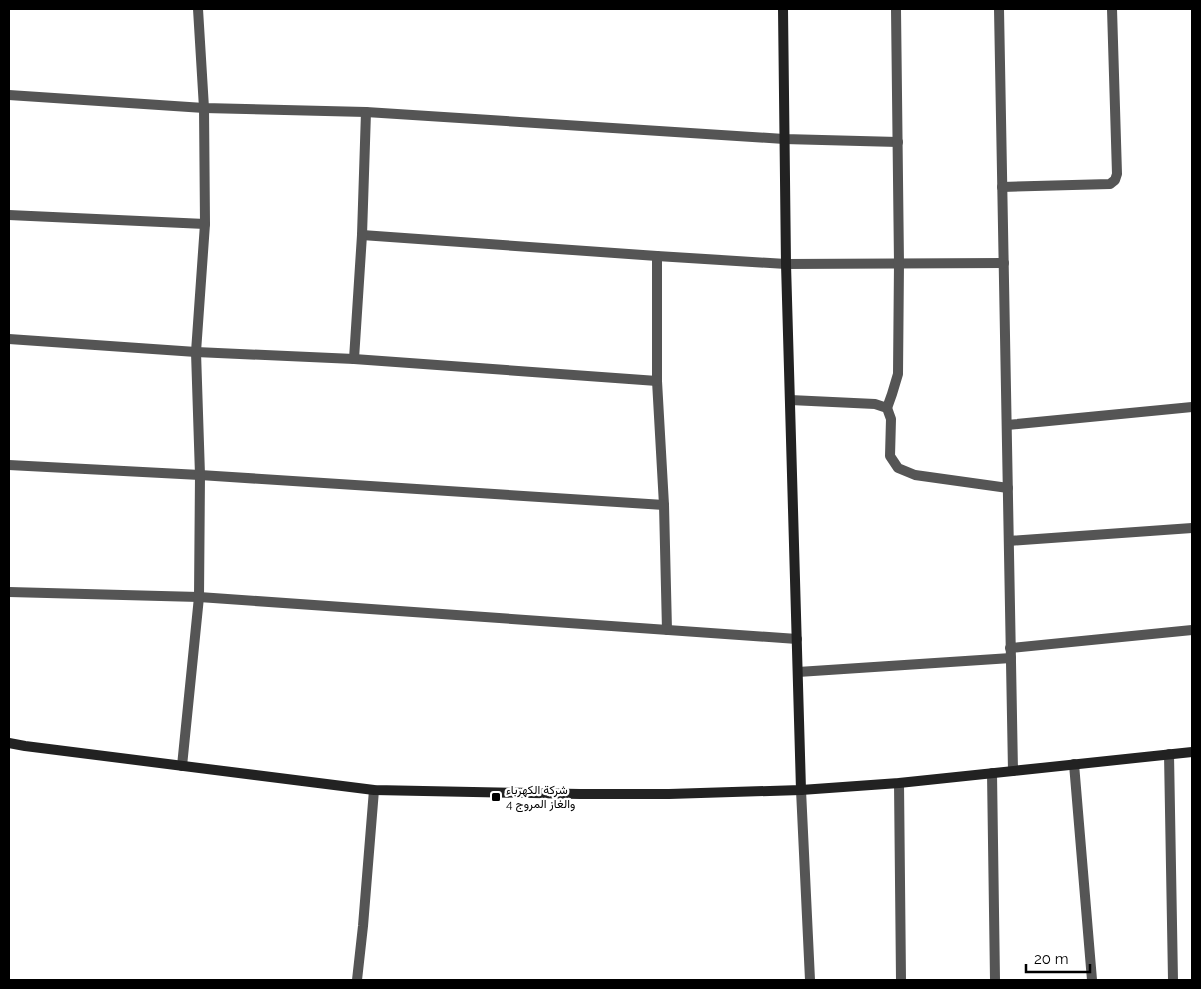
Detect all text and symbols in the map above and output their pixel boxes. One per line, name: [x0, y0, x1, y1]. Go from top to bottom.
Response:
place label: شركة الكهرباء والغاز المروج 4: [506, 783, 575, 813]
marker: شركة الكهرباء والغاز المروج 4: [490, 791, 502, 803]
scale bar: [1026, 942, 1090, 974]
text: 20 m: [1034, 950, 1069, 968]

